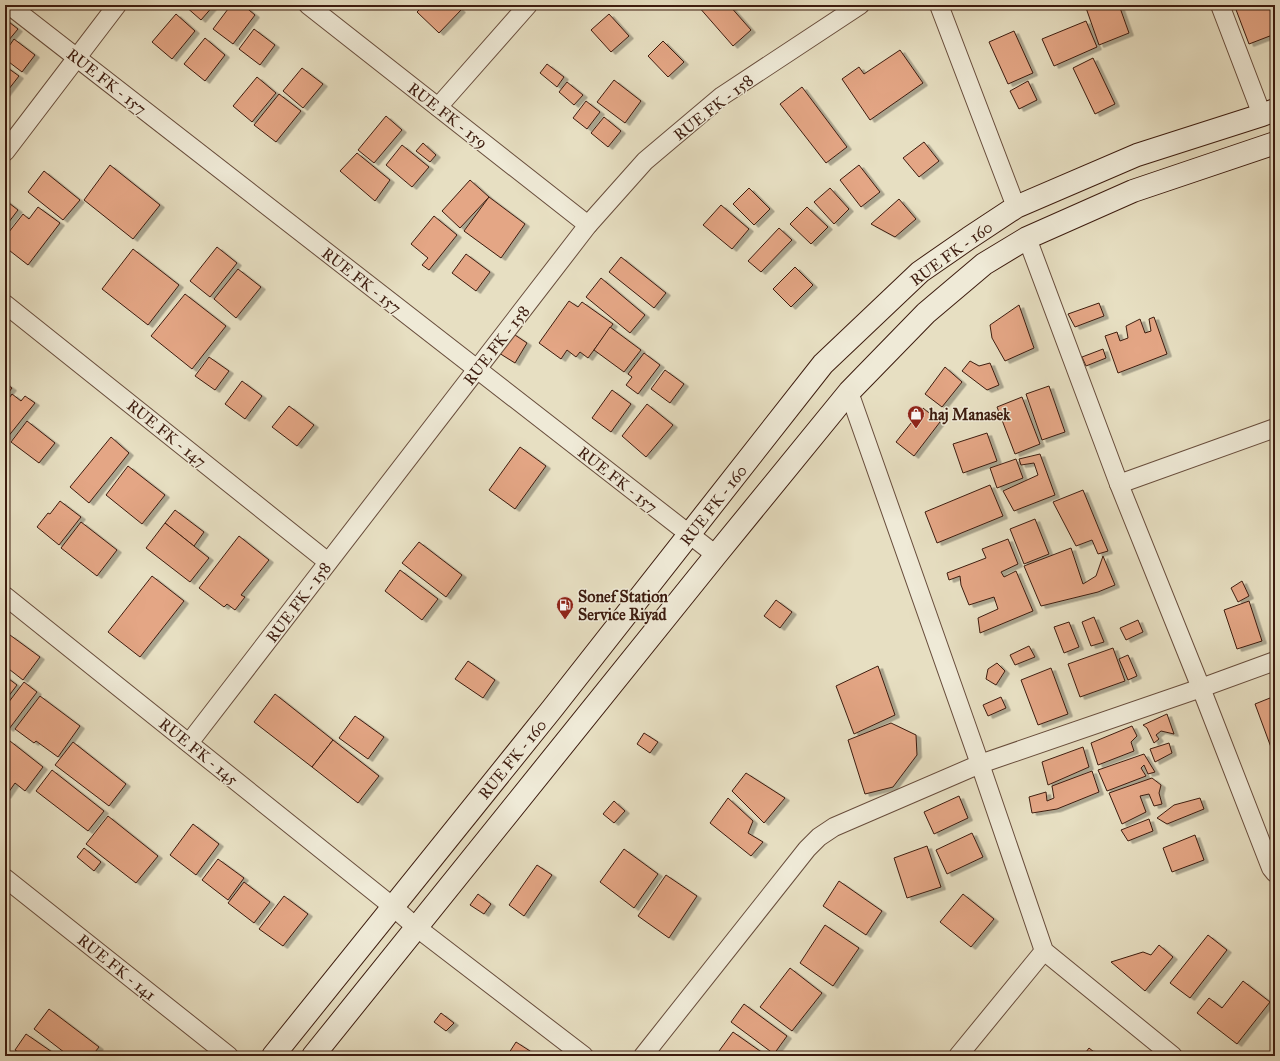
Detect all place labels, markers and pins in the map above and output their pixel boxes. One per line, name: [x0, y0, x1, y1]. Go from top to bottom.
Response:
shop icon: haj Manasek: [906, 404, 926, 429]
place label: haj Manasek: [928, 405, 1011, 425]
place label: Sonef Station Service Riyad: [578, 587, 668, 625]
fuel station icon: Sonef Station Service Riyad: [555, 595, 575, 620]

